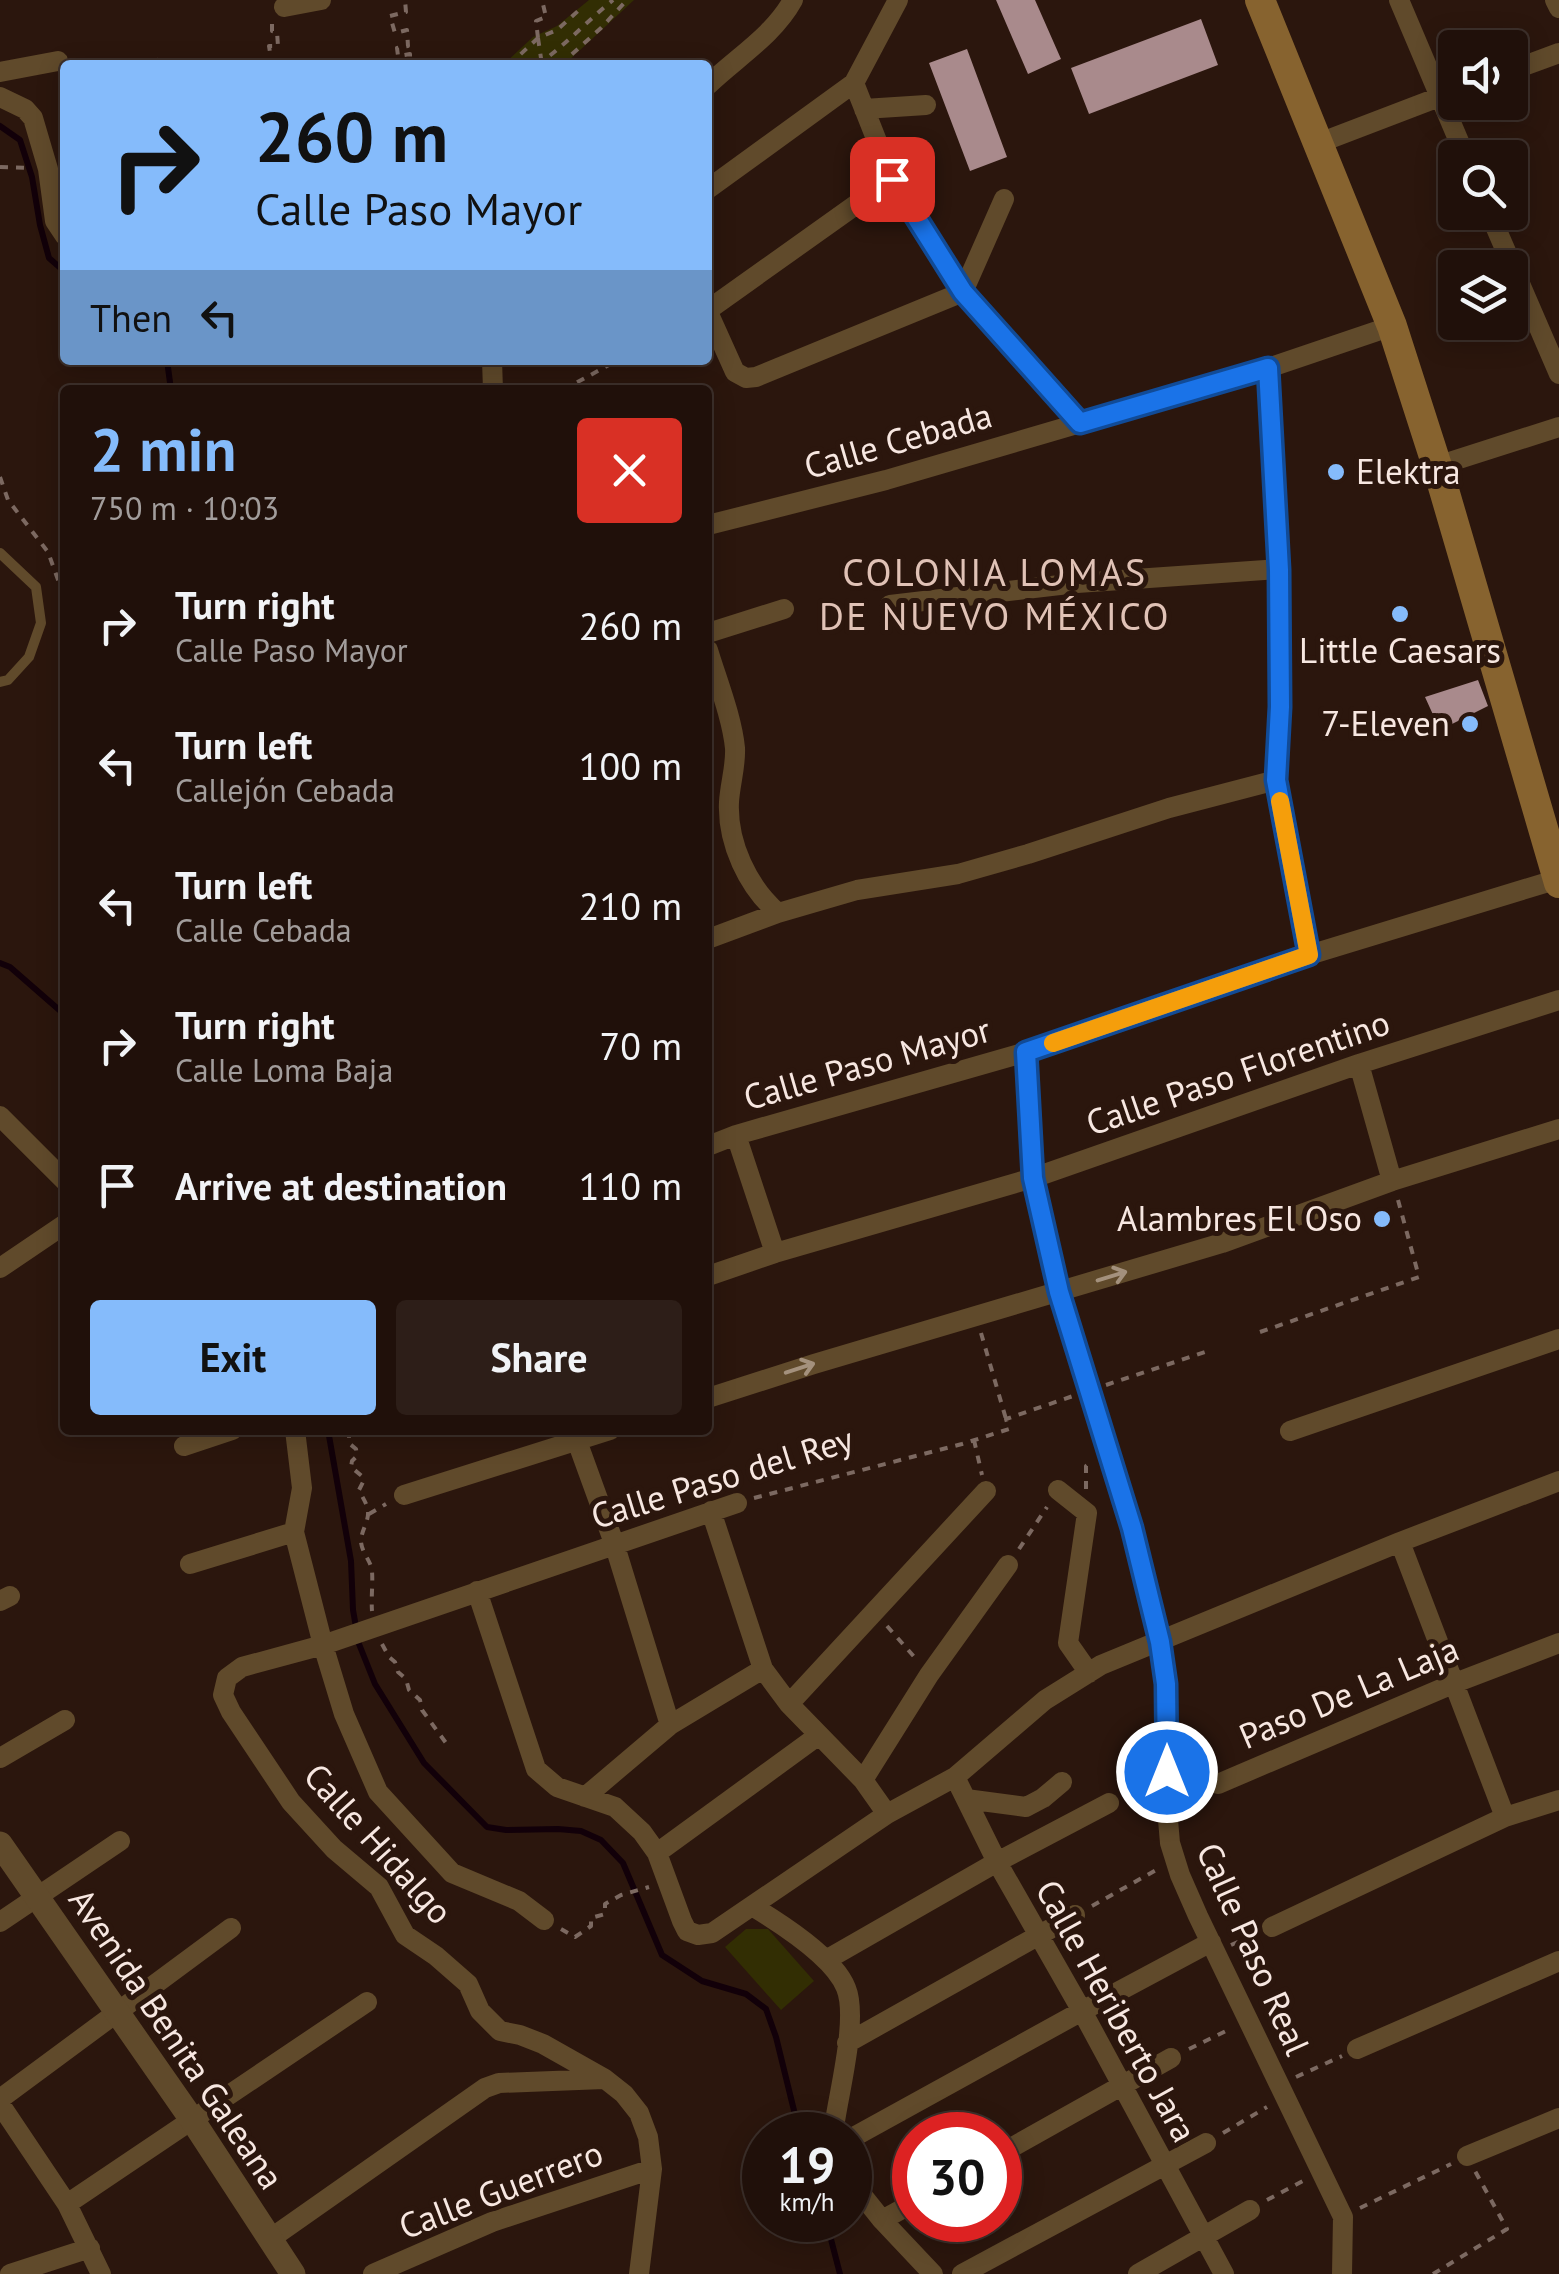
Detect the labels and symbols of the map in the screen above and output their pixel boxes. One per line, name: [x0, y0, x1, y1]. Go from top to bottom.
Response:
pin: [850, 137, 935, 222]
street label: Calle Cebada: [798, 391, 997, 489]
place label: Elektra: [1356, 448, 1461, 494]
marker: Elektra: [1325, 461, 1347, 483]
district label: COLONIA LOMAS DE NUEVO MÉXICO: [819, 547, 1171, 640]
marker: Little Caesars: [1389, 603, 1411, 625]
place label: Little Caesars: [1299, 627, 1501, 673]
place label: 7-Eleven: [1321, 700, 1450, 746]
marker: 7-Eleven: [1459, 713, 1481, 735]
street label: Calle Paso Florentino: [1080, 999, 1395, 1146]
street label: Calle Paso Mayor: [738, 1006, 995, 1120]
place label: Alambres El Oso: [1117, 1195, 1362, 1241]
marker: Alambres El Oso: [1371, 1208, 1393, 1230]
one-way arrow: [1096, 1266, 1127, 1284]
one-way arrow: [784, 1358, 816, 1376]
street label: Calle Paso del Rey: [585, 1415, 858, 1539]
street label: Paso De La Laja: [1232, 1625, 1465, 1759]
position arrow: [1115, 1720, 1219, 1824]
street label: Calle Hidalgo: [294, 1753, 463, 1933]
street label: Calle Paso Real: [1187, 1835, 1321, 2062]
street label: Calle Heriberto Jara: [1026, 1871, 1208, 2150]
street label: Avenida Benita Galeana: [59, 1879, 295, 2198]
speed limit sign: 30: [892, 2112, 1022, 2242]
street label: Calle Guerrero: [392, 2129, 609, 2249]

